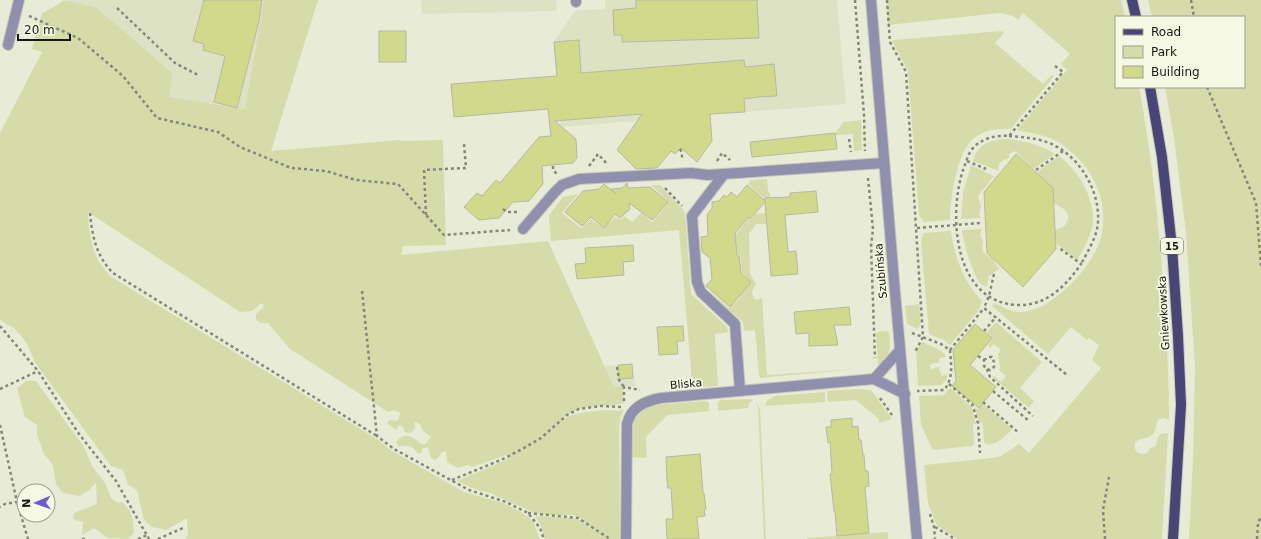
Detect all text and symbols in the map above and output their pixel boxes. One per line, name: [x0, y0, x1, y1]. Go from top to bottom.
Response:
scale bar: [18, 16, 70, 42]
legend: [1115, 16, 1245, 88]
text: 20 m: [24, 23, 55, 37]
text: Road: [1151, 25, 1181, 39]
text: Park: [1151, 45, 1177, 59]
text: Building: [1151, 65, 1200, 79]
road number: 15: [1161, 238, 1183, 254]
street label: Szubińska: [872, 243, 890, 299]
street label: Gniewkowska: [1156, 275, 1172, 351]
street label: Bliska: [669, 376, 703, 392]
north arrow: [16, 483, 56, 523]
text: N: [20, 498, 33, 508]

